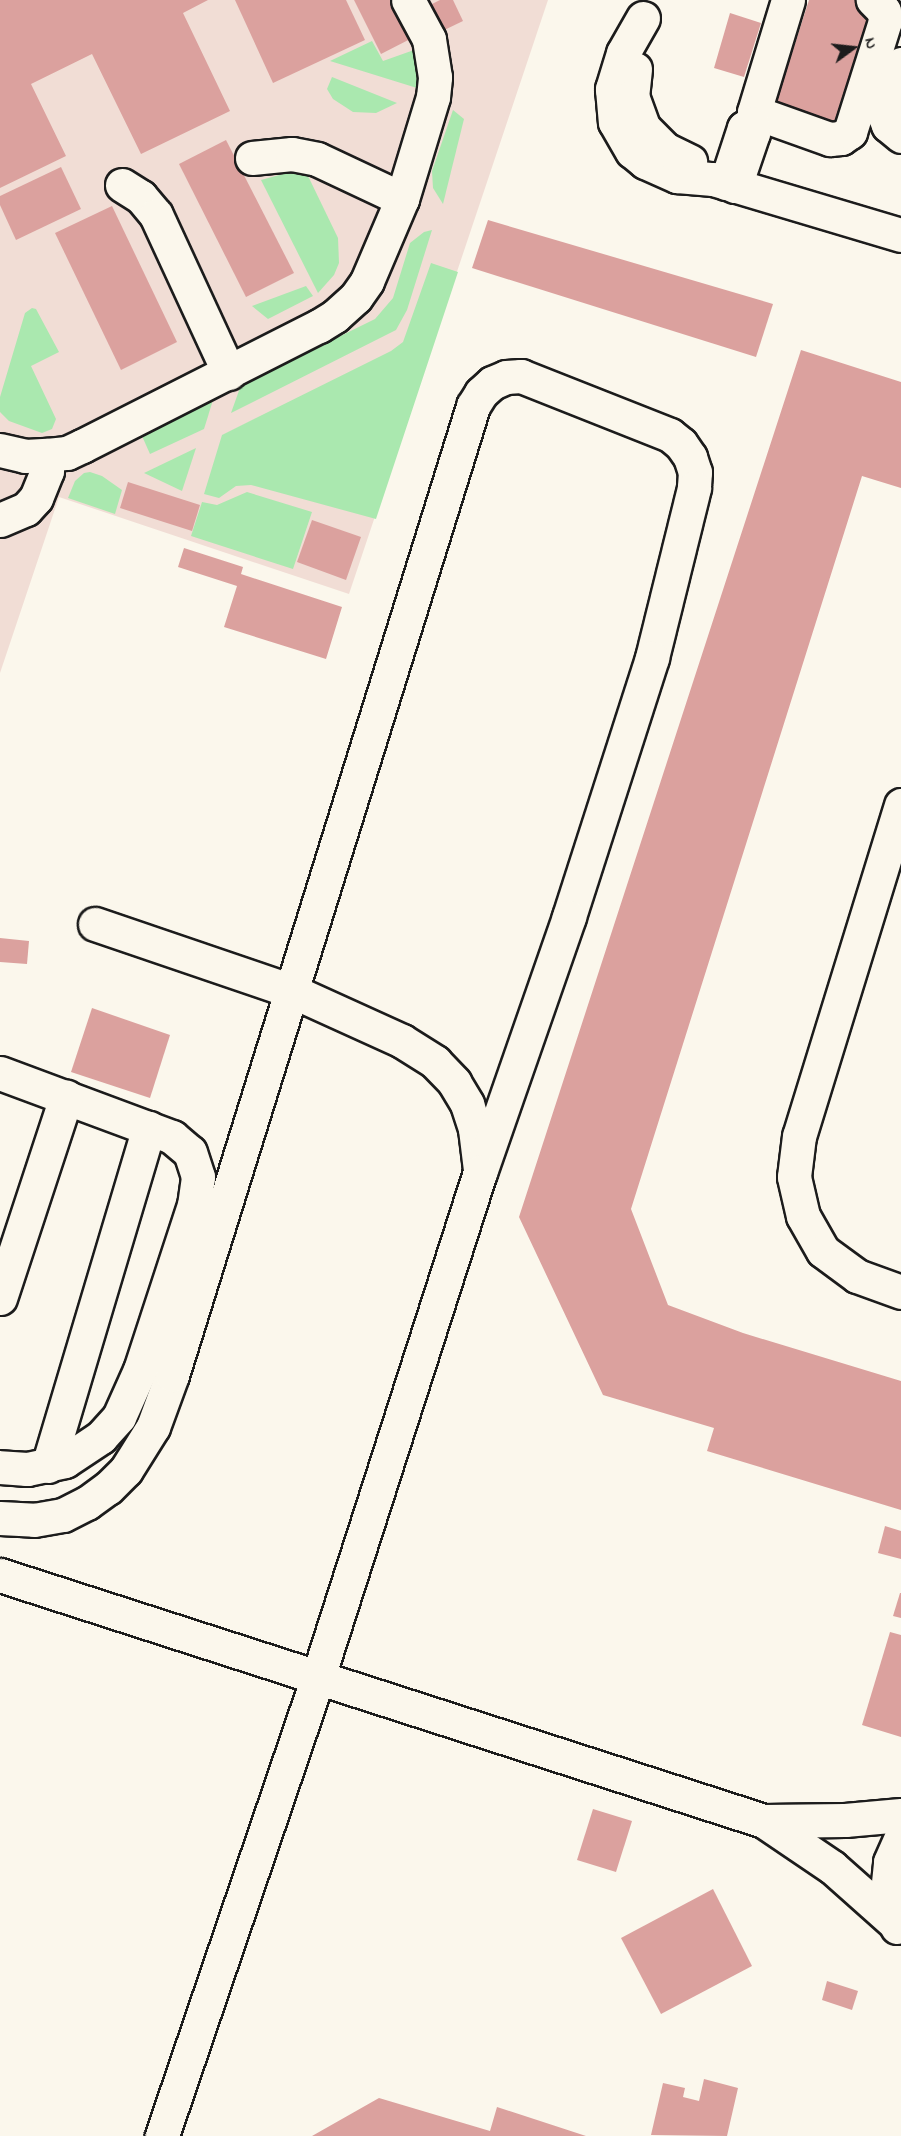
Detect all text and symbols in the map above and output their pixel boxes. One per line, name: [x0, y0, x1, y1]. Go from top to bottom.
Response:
north arrow: [823, 18, 883, 78]
text: N: [857, 35, 883, 52]

